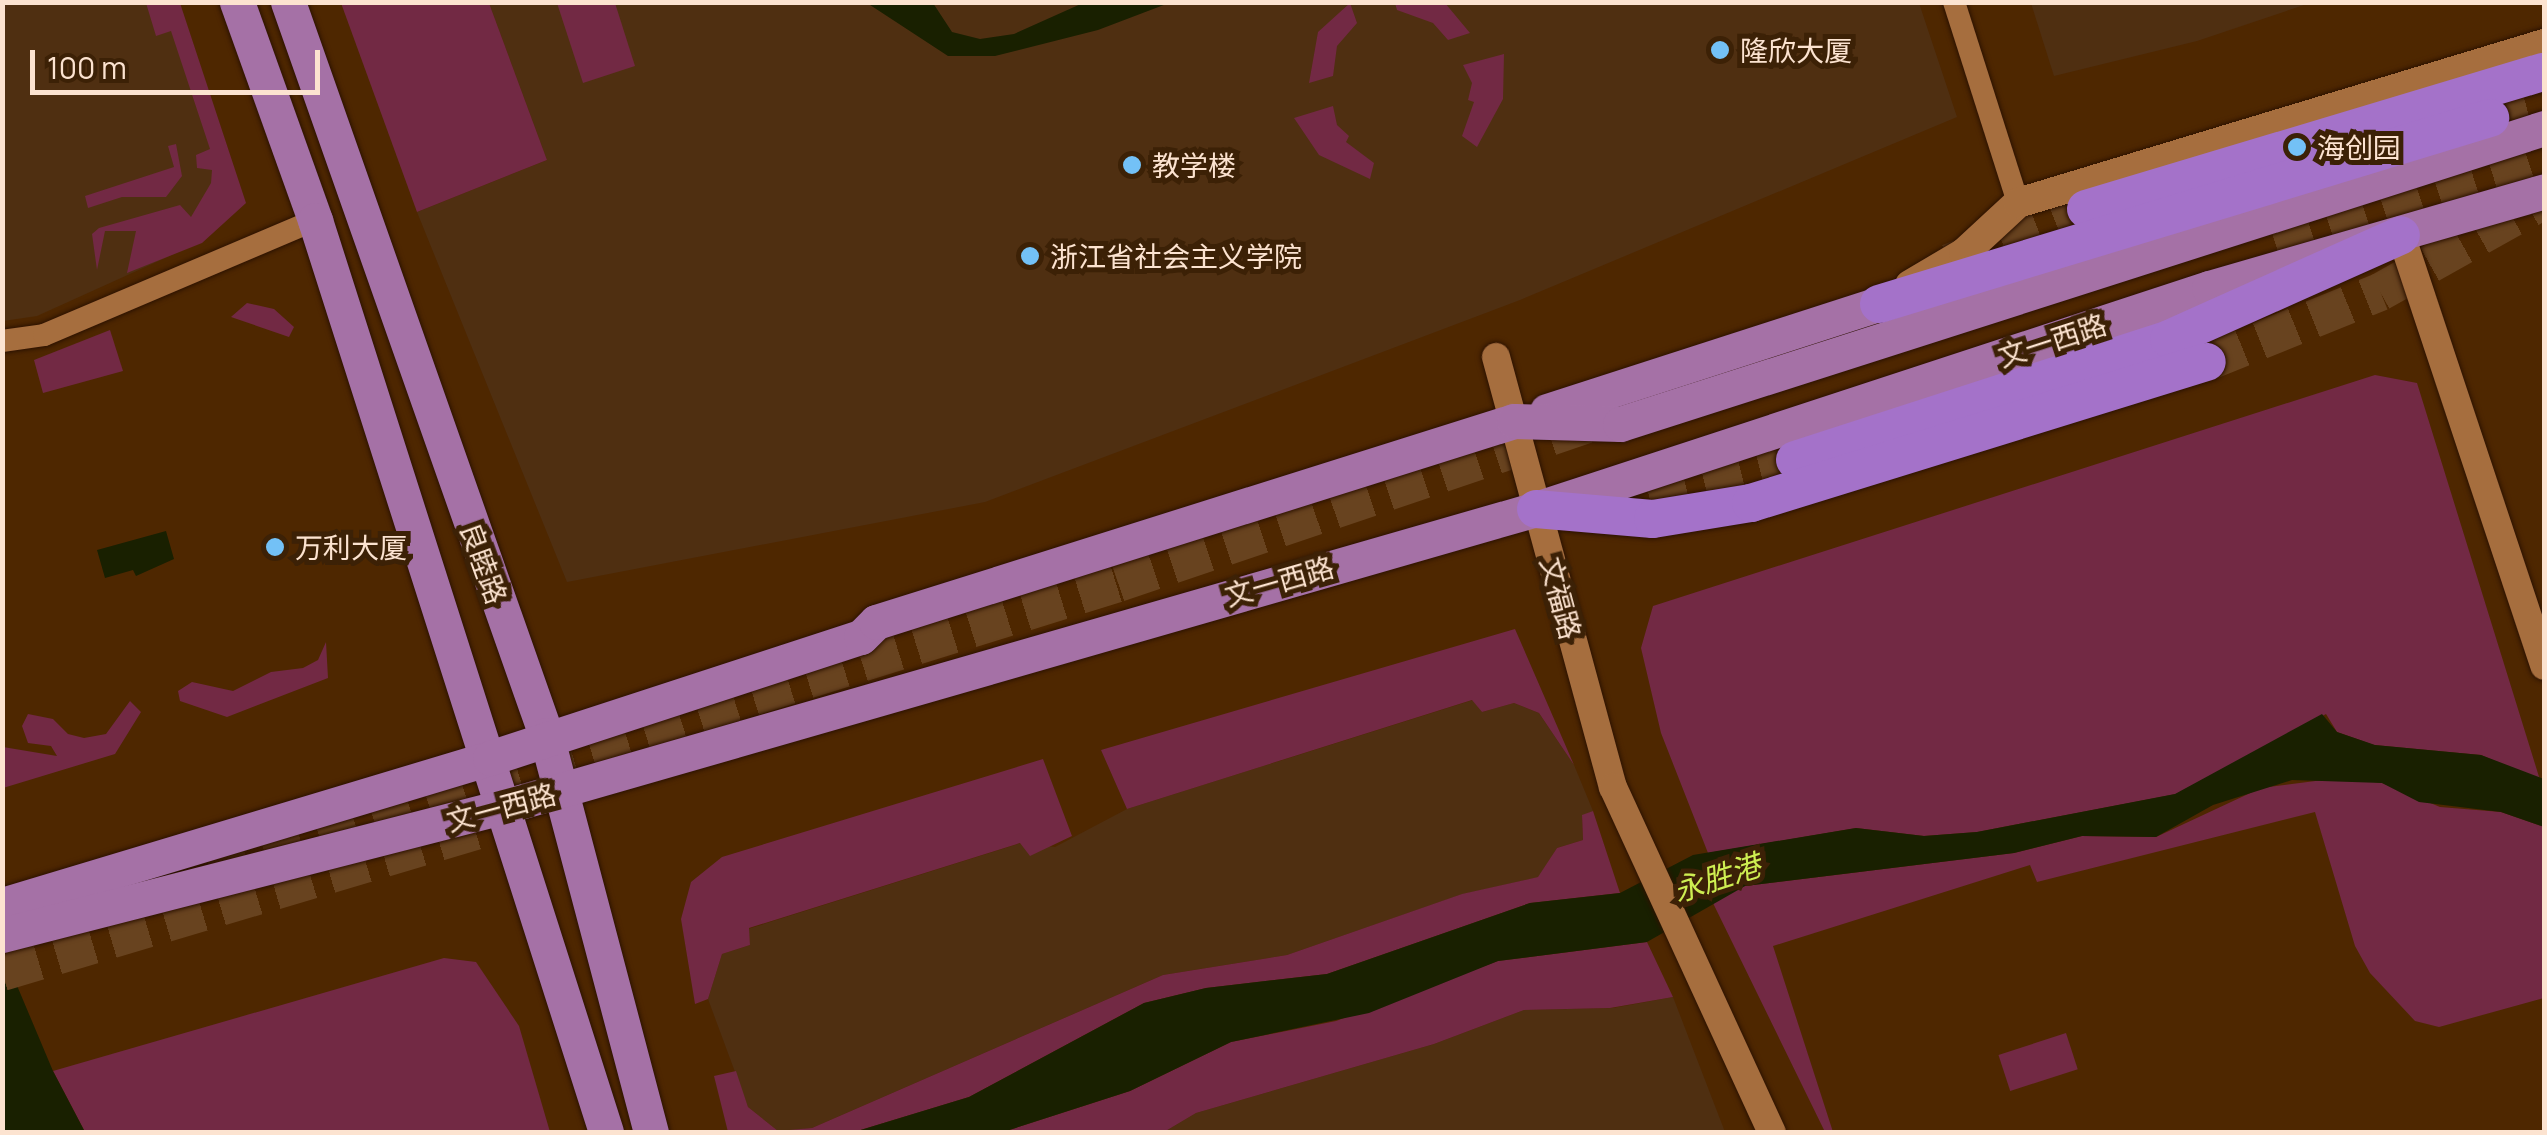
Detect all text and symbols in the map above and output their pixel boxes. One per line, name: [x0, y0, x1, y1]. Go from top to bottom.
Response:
scale bar: [35, 30, 325, 92]
place label: 隆欣大厦: [1740, 33, 1852, 67]
marker: 隆欣大厦: [1709, 39, 1731, 61]
text: 100 m: [47, 47, 127, 88]
place label: 海创园: [2317, 130, 2401, 164]
marker: 海创园: [2286, 136, 2308, 158]
place label: 教学楼: [1152, 148, 1236, 182]
marker: 教学楼: [1121, 154, 1143, 176]
place label: 浙江省社会主义学院: [1050, 239, 1302, 273]
marker: 浙江省社会主义学院: [1019, 245, 1041, 267]
street label: 文一西路: [1994, 307, 2110, 373]
street label: 良睦路: [454, 518, 514, 608]
place label: 万利大厦: [295, 530, 407, 564]
marker: 万利大厦: [264, 536, 286, 558]
street label: 文一西路: [1221, 549, 1337, 613]
street label: 文福路: [1534, 553, 1588, 643]
street label: 文一西路: [443, 776, 559, 838]
water label: 永胜港: [1669, 847, 1765, 909]

